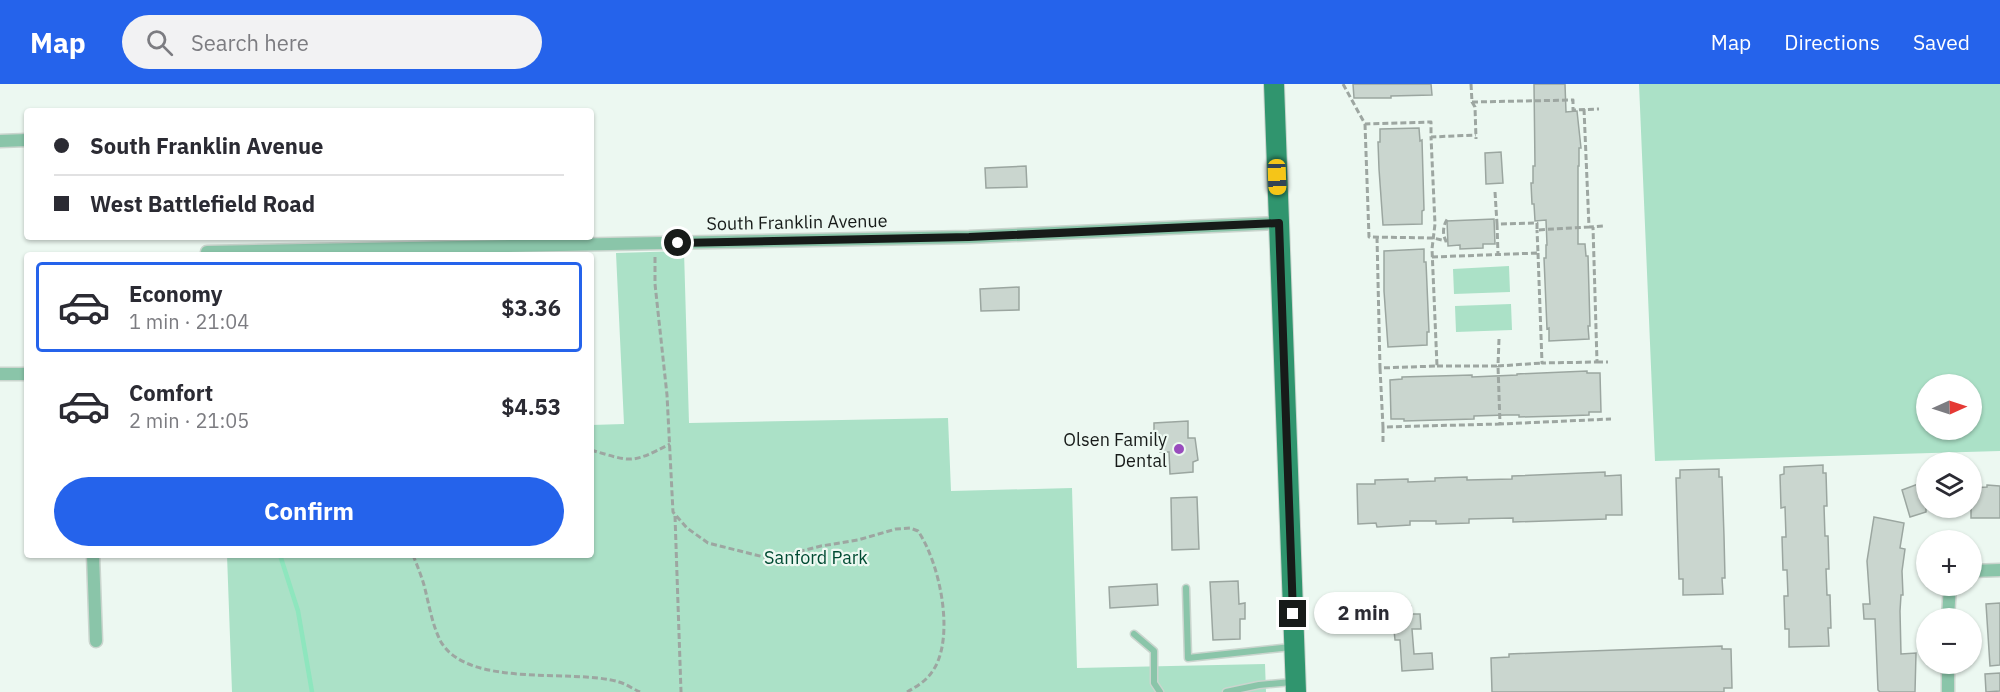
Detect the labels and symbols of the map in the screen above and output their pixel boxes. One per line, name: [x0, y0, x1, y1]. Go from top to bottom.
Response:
car: [1267, 159, 1287, 195]
street label: South Franklin Avenue: [706, 209, 888, 235]
route start: [664, 229, 691, 256]
north arrow: [1916, 374, 1982, 440]
place label: Olsen Family Dental: [1063, 428, 1167, 472]
marker: Olsen Family Dental: [1172, 442, 1186, 456]
park label: Sanford Park: [764, 546, 868, 569]
callout: 2 min: [1314, 593, 1413, 635]
route end: [1279, 600, 1306, 627]

